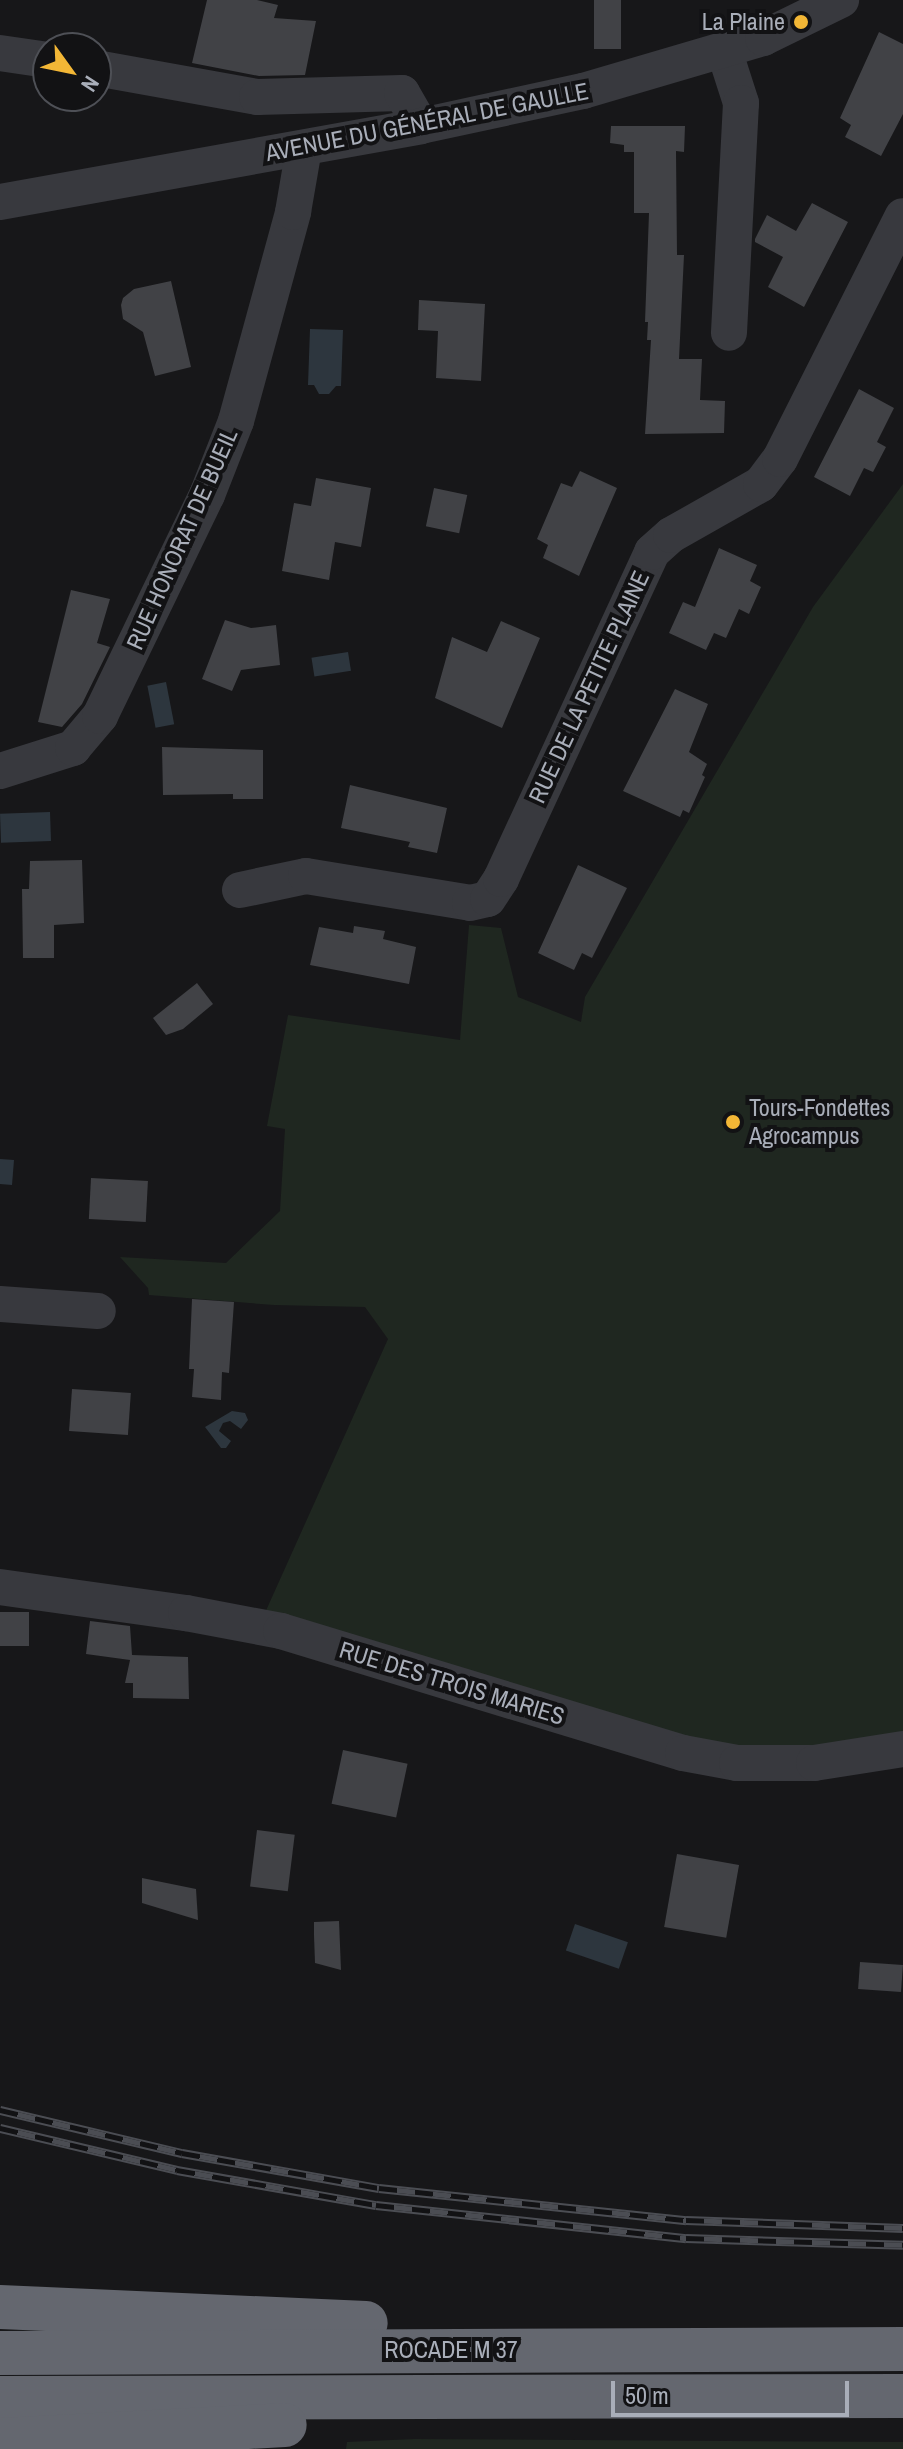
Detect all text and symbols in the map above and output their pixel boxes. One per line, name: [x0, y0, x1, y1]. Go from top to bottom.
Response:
place label: La Plaine: [702, 8, 785, 36]
marker: La Plaine: [792, 13, 810, 31]
north arrow: [32, 32, 112, 112]
text: N: [74, 70, 107, 98]
street label: AVENUE DU GÉNÉRAL DE GAULLE: [263, 76, 591, 168]
street label: RUE HONORAT DE BUEIL: [120, 424, 244, 654]
street label: RUE DE LA PETITE PLAINE: [522, 566, 656, 808]
place label: Tours-Fondettes Agrocampus: [749, 1094, 890, 1150]
marker: Tours-Fondettes Agrocampus: [724, 1113, 742, 1131]
street label: RUE DES TROIS MARIES: [336, 1635, 568, 1731]
street label: ROCADE M 37: [384, 2336, 518, 2364]
scale bar: [615, 2365, 853, 2415]
text: 50 m: [625, 2379, 669, 2411]

